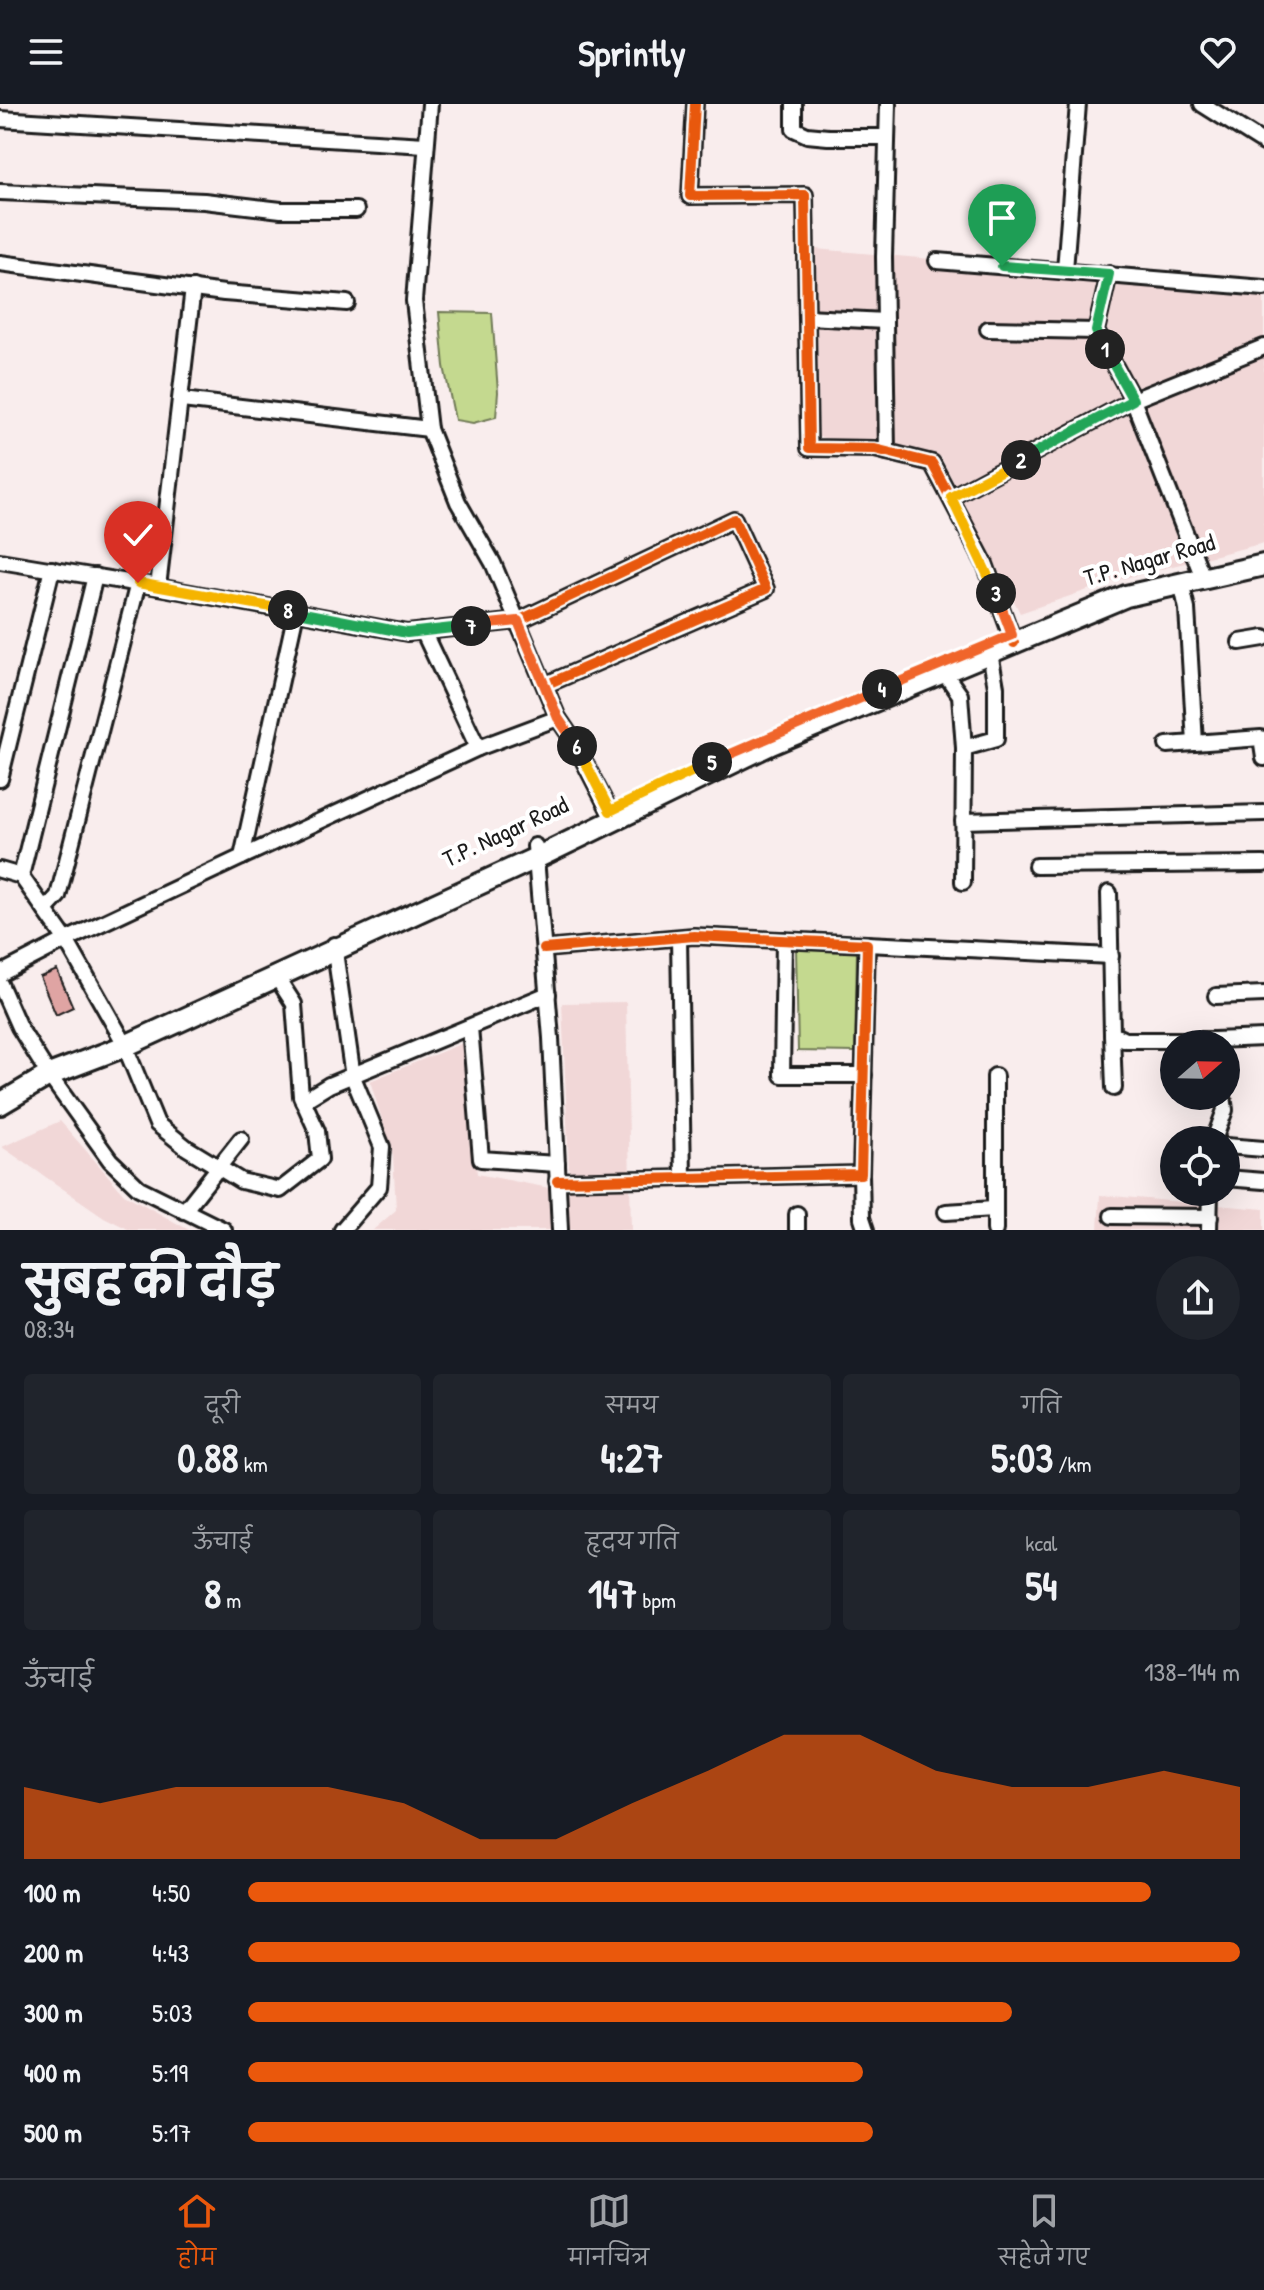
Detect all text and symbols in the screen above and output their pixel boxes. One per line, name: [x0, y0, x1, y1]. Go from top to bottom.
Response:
text: Sprintly: [578, 28, 686, 77]
icon: menu: [24, 30, 68, 74]
icon: heart: [1196, 30, 1240, 74]
pin: [968, 184, 1036, 266]
icon: arrive: [980, 196, 1024, 240]
pin: 1: [1085, 329, 1125, 369]
text: 1: [1101, 334, 1109, 364]
pin: 2: [1001, 440, 1041, 480]
text: 2: [1016, 445, 1026, 475]
pin: [104, 501, 172, 583]
icon: check: [116, 513, 160, 557]
street label: T.P. Nagar Road: [1080, 525, 1218, 593]
pin: 3: [976, 573, 1016, 613]
text: 3: [991, 578, 1001, 608]
pin: 8: [268, 590, 308, 630]
text: 8: [283, 595, 293, 625]
pin: 7: [451, 606, 491, 646]
text: 7: [466, 611, 476, 641]
pin: 4: [862, 669, 902, 709]
text: 4: [878, 674, 886, 704]
pin: 6: [557, 726, 597, 766]
text: 6: [573, 731, 581, 761]
pin: 5: [692, 742, 732, 782]
text: 5: [707, 747, 717, 777]
street label: T.P. Nagar Road: [437, 788, 573, 874]
north arrow: [1160, 1030, 1240, 1110]
map controls: [1160, 1030, 1240, 1206]
button: locate: [1160, 1126, 1240, 1206]
text: सुबह की दौड़: [24, 1251, 277, 1311]
button: share: [1156, 1256, 1240, 1340]
text: 08:34: [24, 1311, 74, 1346]
text: दूरी: [205, 1390, 240, 1420]
text: समय: [606, 1390, 658, 1420]
text: गति: [1021, 1390, 1061, 1420]
text: 0.88: [178, 1430, 239, 1484]
text: 4:27: [601, 1430, 663, 1484]
text: 5:03: [991, 1430, 1053, 1484]
text: km: [239, 1449, 268, 1479]
text: /km: [1053, 1449, 1092, 1479]
text: ऊँचाई: [193, 1526, 252, 1556]
text: हृदय गति: [586, 1526, 678, 1556]
text: kcal: [1025, 1528, 1057, 1558]
text: 54: [1025, 1558, 1057, 1612]
text: 8: [204, 1566, 221, 1620]
text: 147: [588, 1566, 637, 1620]
text: m: [221, 1585, 241, 1615]
text: bpm: [637, 1585, 676, 1615]
text: 138–144 m: [1144, 1654, 1240, 1689]
text: ऊँचाई: [24, 1660, 94, 1695]
text: 100 m: [24, 1875, 80, 1910]
text: 4:50: [152, 1875, 190, 1910]
text: 200 m: [24, 1935, 83, 1970]
text: 4:43: [152, 1935, 189, 1970]
text: 300 m: [24, 1995, 83, 2030]
text: 5:03: [152, 1995, 192, 2030]
text: 400 m: [24, 2055, 81, 2090]
text: 5:19: [152, 2055, 188, 2090]
text: 500 m: [24, 2115, 82, 2150]
text: 5:17: [152, 2115, 191, 2150]
tab: होम: [175, 2189, 219, 2282]
tab: मानचित्र: [568, 2189, 649, 2282]
tab: सहेजे गए: [998, 2189, 1089, 2282]

